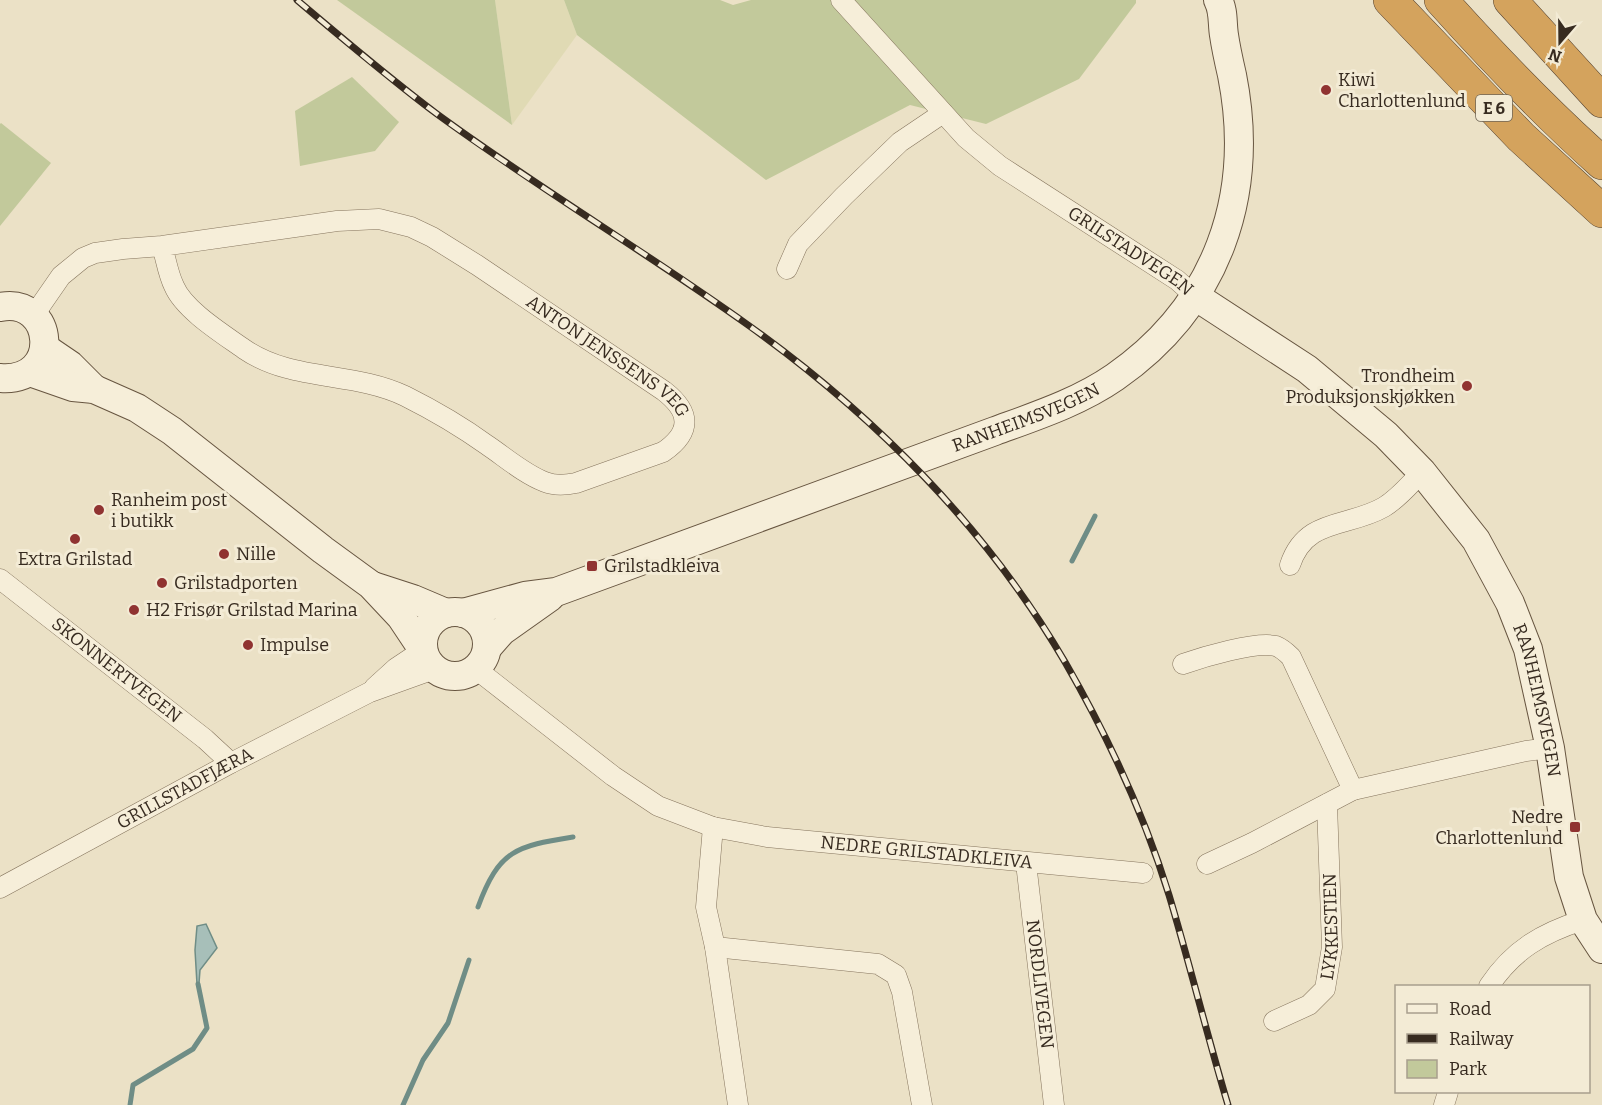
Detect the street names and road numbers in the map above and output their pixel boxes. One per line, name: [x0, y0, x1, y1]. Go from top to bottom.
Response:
road number: E 6: [1476, 95, 1512, 121]
street label: GRILSTADVEGEN: [1064, 202, 1198, 300]
street label: ANTON JENSSENS VEG: [522, 291, 694, 421]
street label: RANHEIMSVEGEN: [949, 378, 1104, 457]
street label: SKONNERTVEGEN: [47, 613, 186, 728]
street label: RANHEIMSVEGEN: [1508, 620, 1565, 778]
street label: GRILLSTADFJÆRA: [113, 743, 257, 834]
street label: NEDRE GRILSTADKLEIVA: [819, 831, 1034, 873]
street label: LYKKESTIEN: [1316, 873, 1343, 982]
street label: NORDLIVEGEN: [1022, 918, 1058, 1050]

